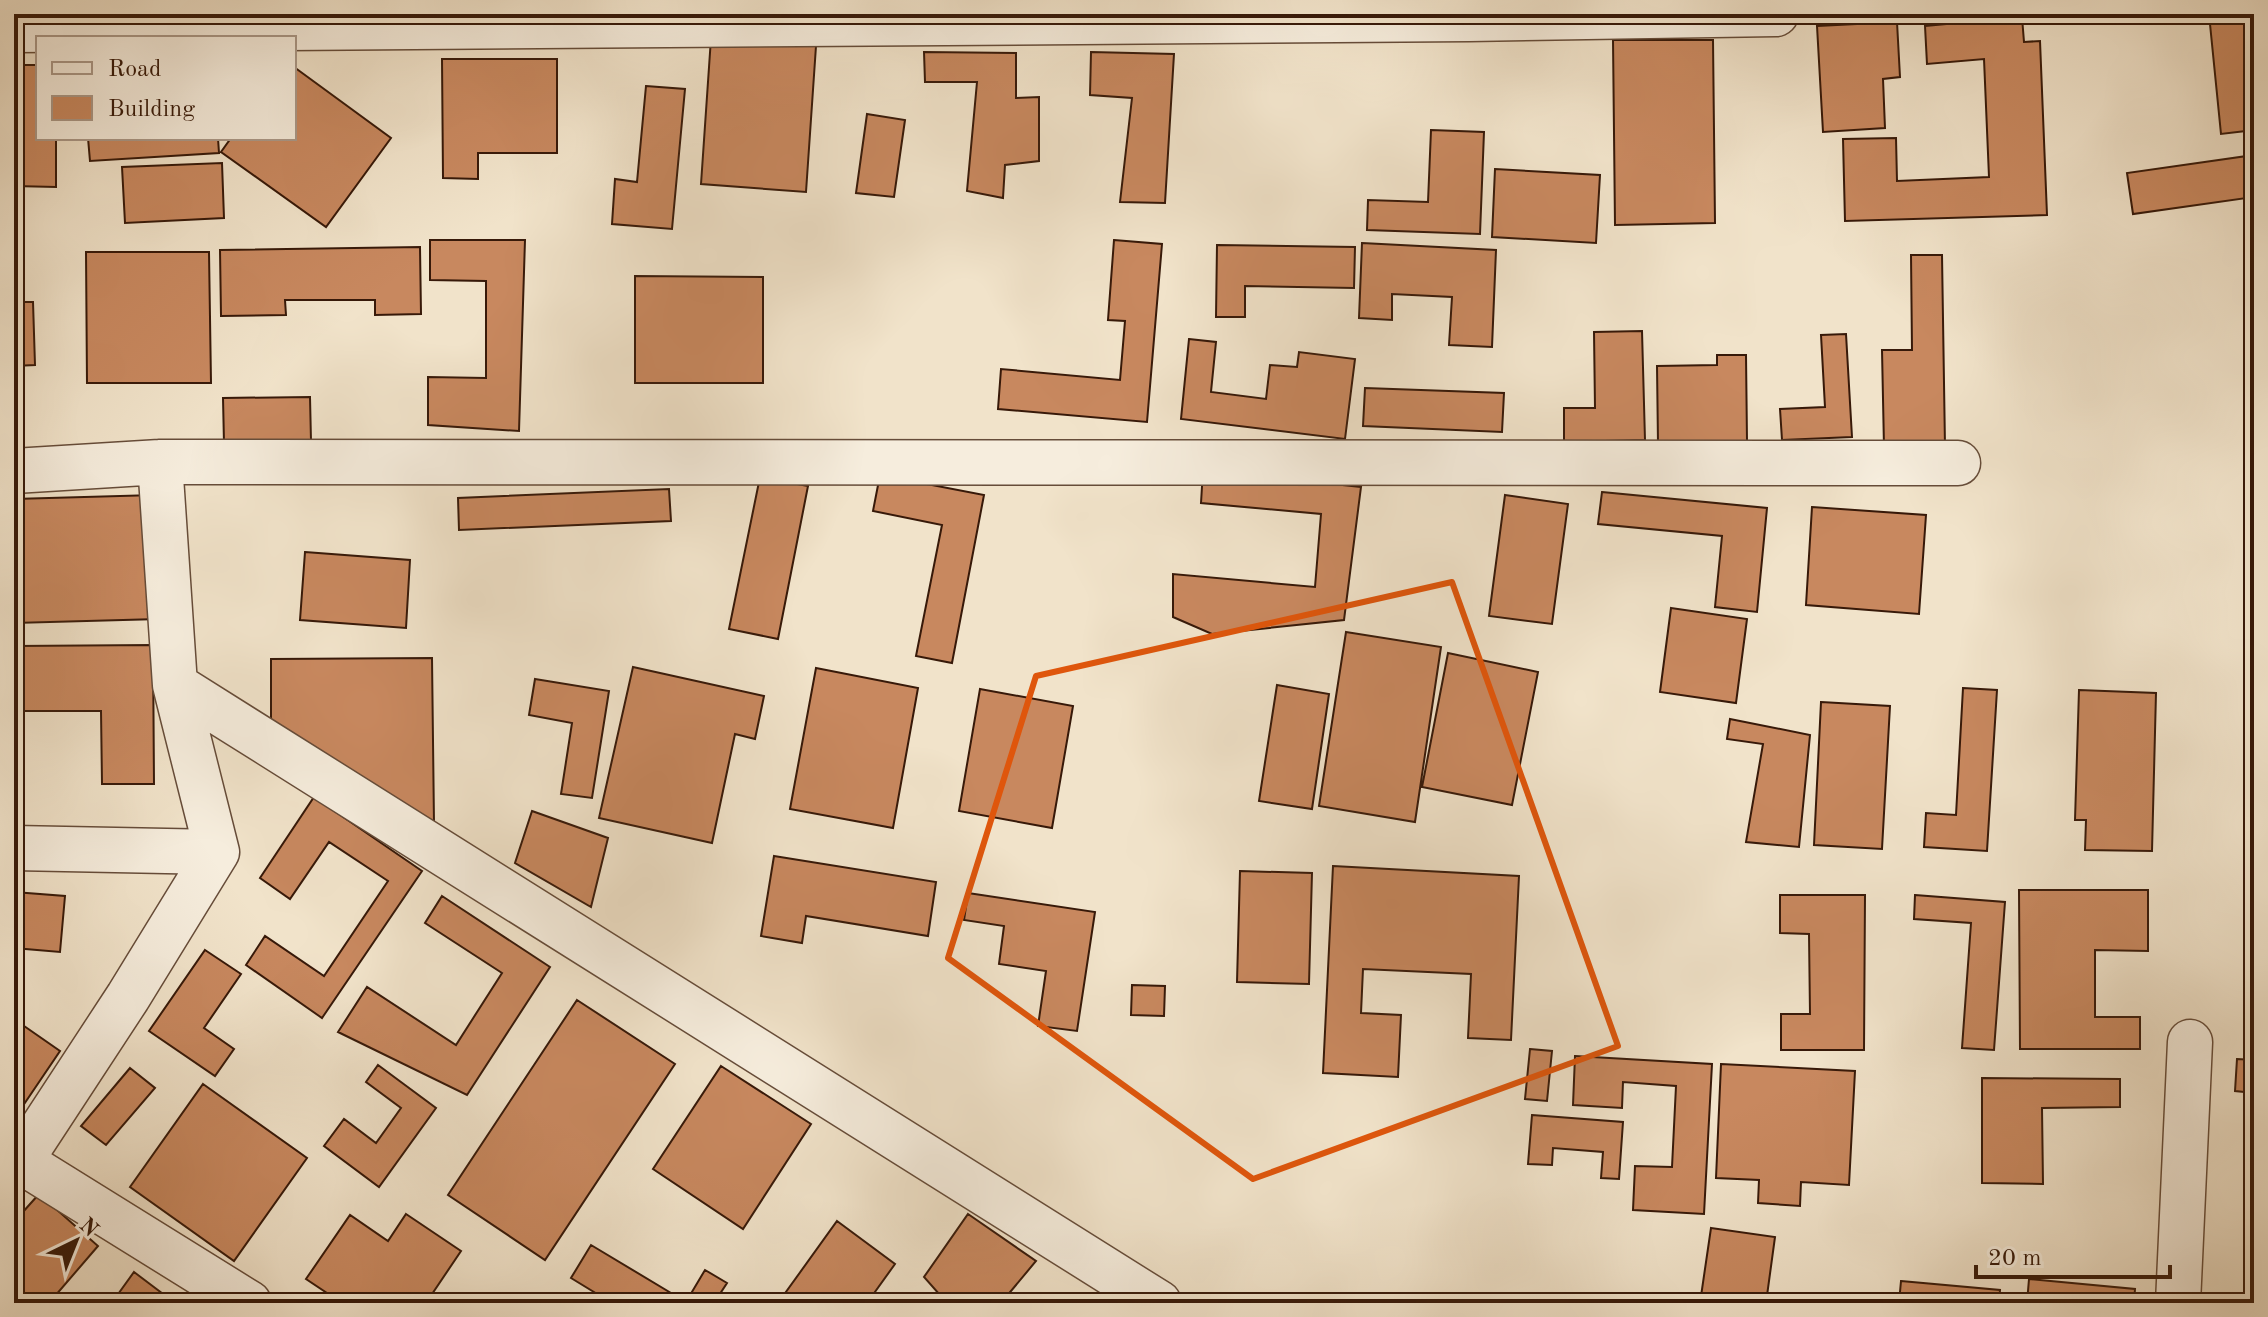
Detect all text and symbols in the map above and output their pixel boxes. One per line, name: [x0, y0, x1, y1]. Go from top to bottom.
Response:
legend: [36, 36, 296, 140]
text: Road: [108, 58, 161, 82]
text: Building: [108, 98, 195, 122]
north arrow: [36, 1201, 116, 1281]
text: N: [75, 1214, 102, 1242]
scale bar: [1976, 1229, 2170, 1279]
text: 20 m: [1988, 1247, 2042, 1271]

